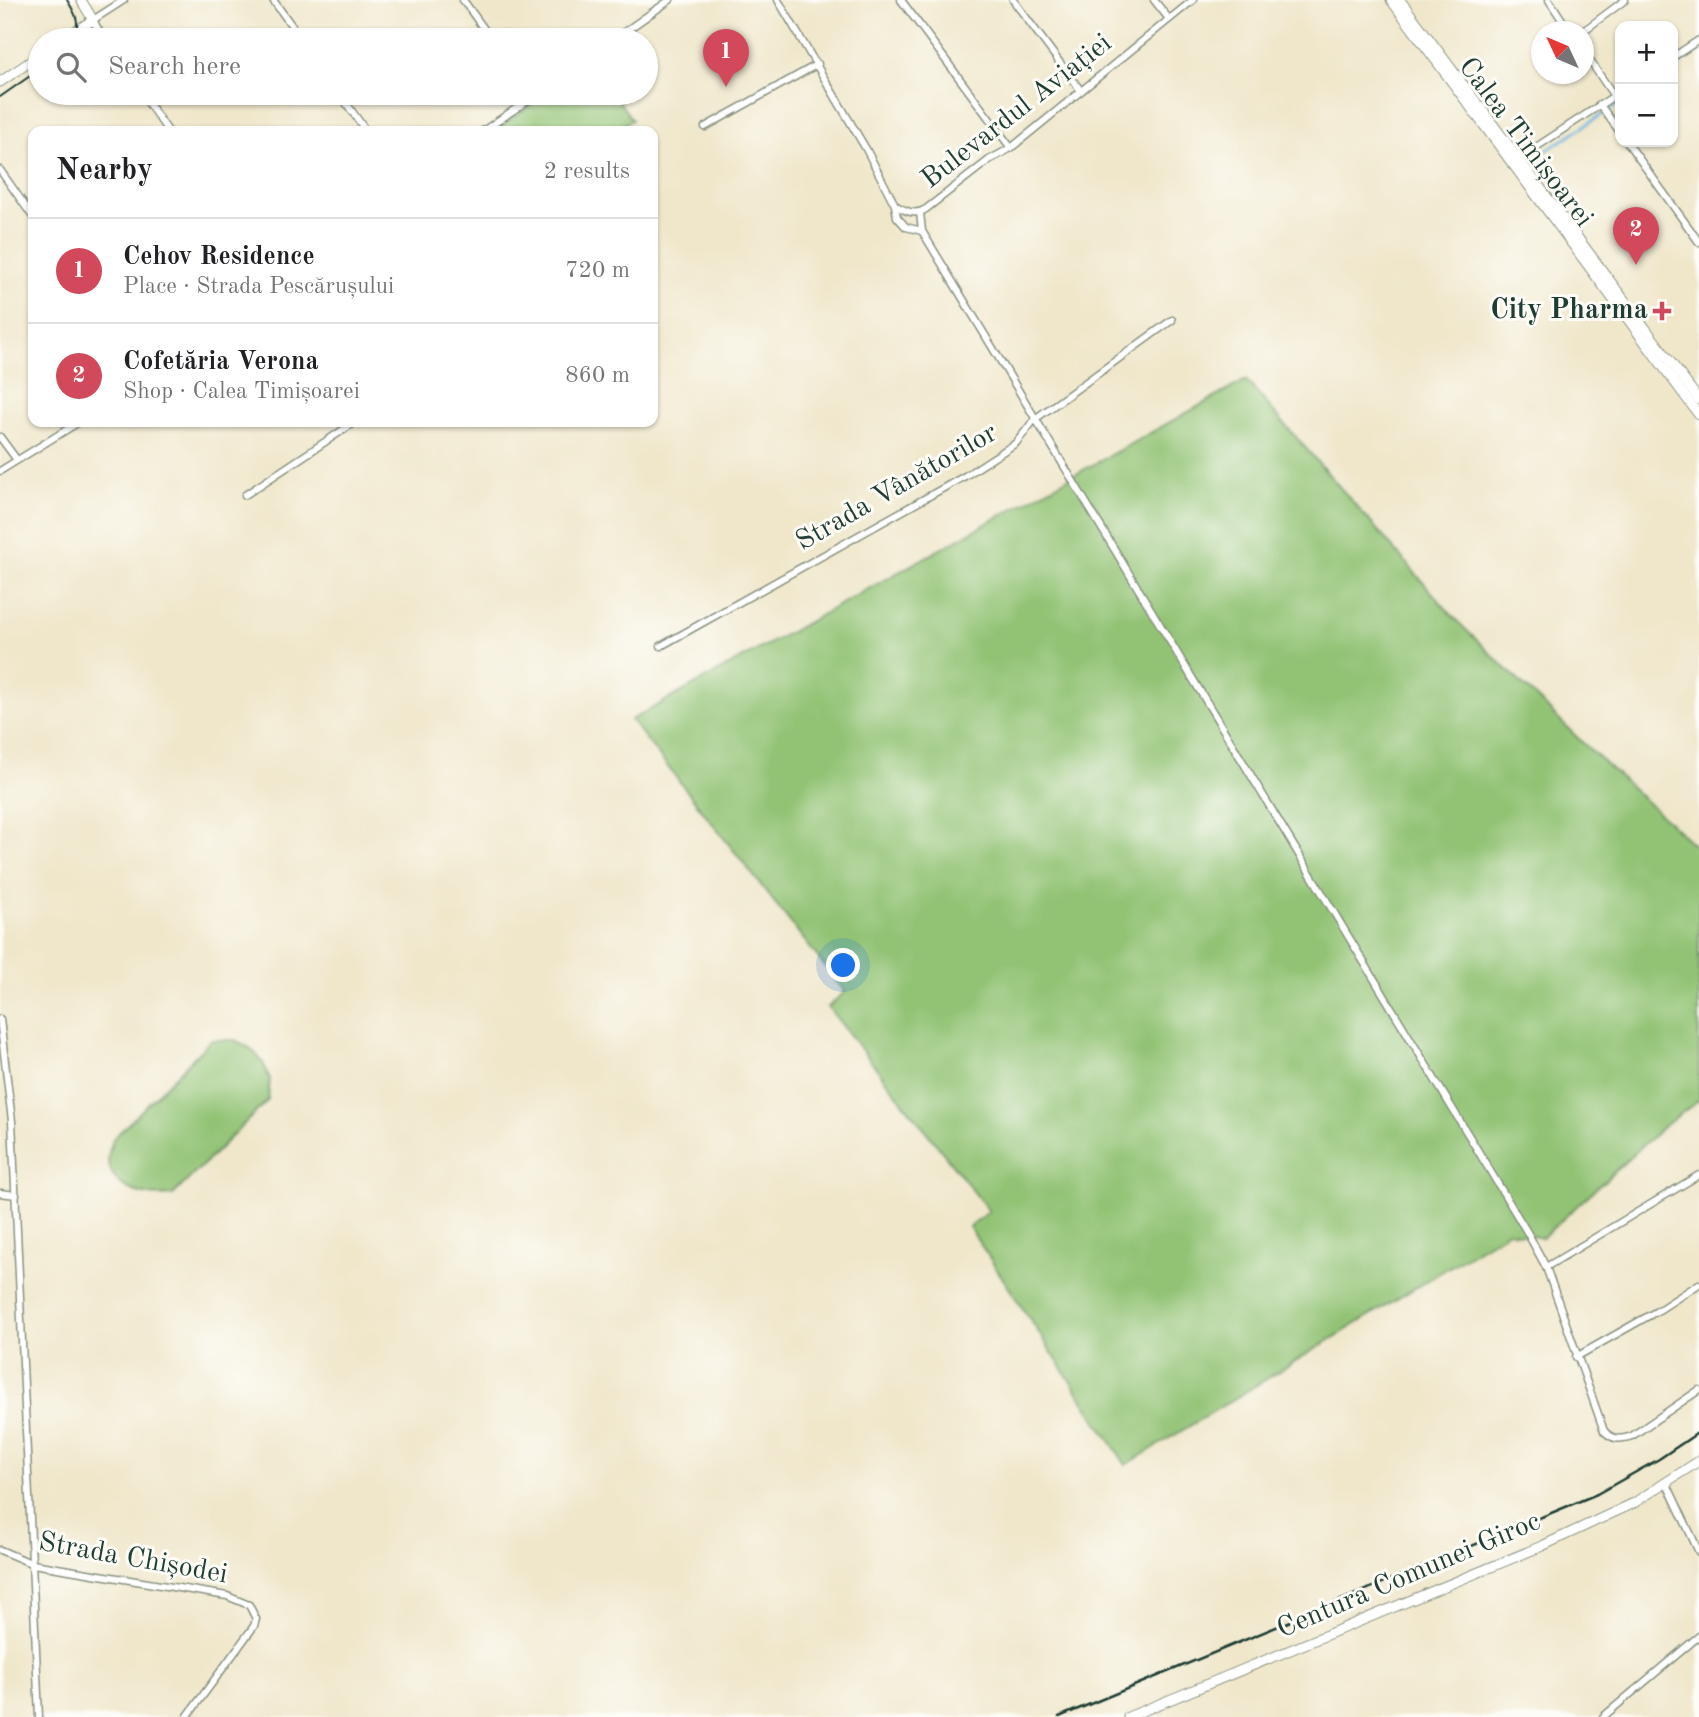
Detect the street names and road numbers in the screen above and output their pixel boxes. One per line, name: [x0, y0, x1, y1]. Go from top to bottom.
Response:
street label: Bulevardul Aviației: [917, 29, 1117, 195]
street label: Calea Timișoarei: [1452, 53, 1598, 233]
street label: Strada Vânătorilor: [792, 419, 1002, 557]
street label: Centura Comunei Giroc: [1273, 1508, 1545, 1644]
street label: Strada Chișodei: [36, 1529, 230, 1589]

